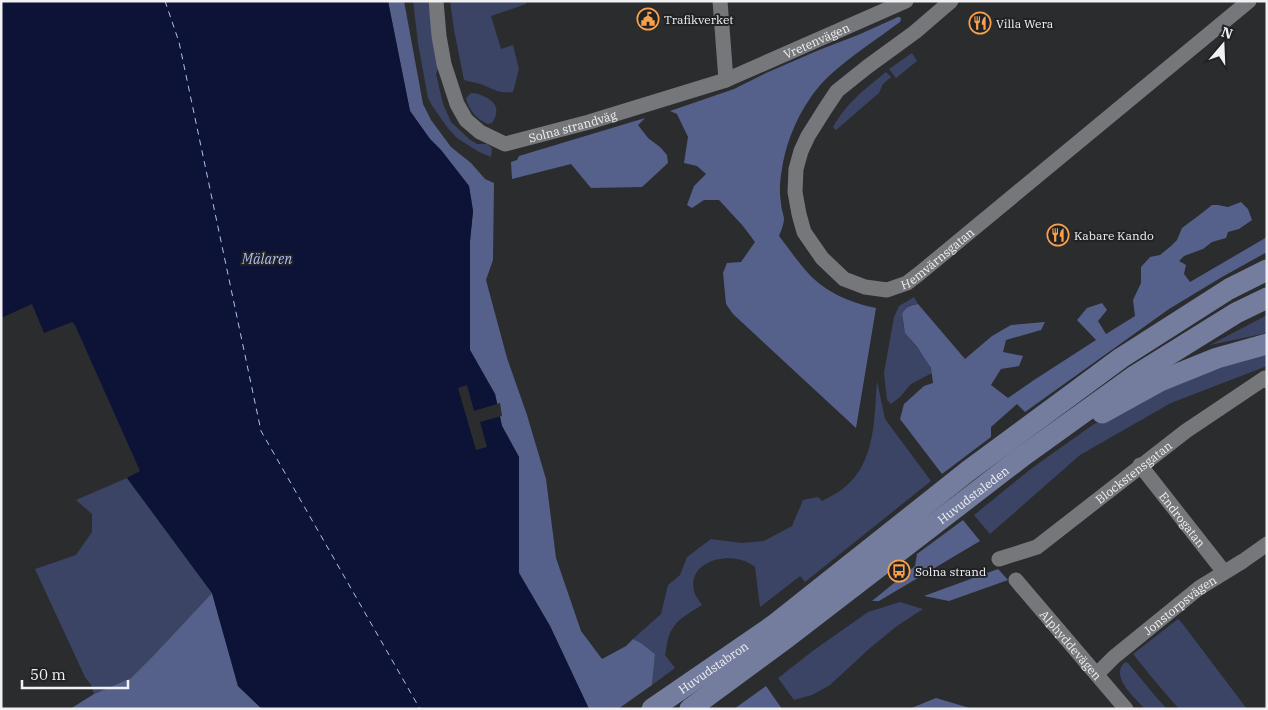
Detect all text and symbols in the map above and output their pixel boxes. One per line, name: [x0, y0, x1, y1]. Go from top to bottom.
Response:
public building icon: Trafikverket: [636, 7, 660, 31]
restaurant icon: Villa Wera: [968, 11, 992, 35]
place label: Trafikverket: [664, 12, 734, 27]
place label: Villa Wera: [996, 16, 1054, 31]
street label: Vretenvägen: [781, 19, 852, 61]
north arrow: [1198, 20, 1248, 70]
text: N: [1219, 22, 1235, 43]
street label: Solna strandväg: [527, 106, 619, 145]
restaurant icon: Kabare Kando: [1046, 223, 1070, 247]
street label: Hemvärnsgatan: [899, 224, 977, 292]
place label: Kabare Kando: [1074, 228, 1154, 243]
water label: Mälaren: [241, 250, 292, 268]
street label: Blockstensgatan: [1092, 437, 1175, 506]
street label: Huvudstaleden: [934, 462, 1012, 527]
street label: Endrogatan: [1156, 489, 1209, 550]
bus stop icon: Solna strand: [887, 559, 911, 583]
place label: Solna strand: [915, 564, 986, 579]
street label: Jonstorpsvägen: [1140, 572, 1219, 638]
street label: Alphyddevägen: [1037, 607, 1105, 683]
street label: Huvudstabron: [675, 638, 751, 696]
scale bar: [22, 658, 129, 690]
text: 50 m: [30, 665, 66, 684]

